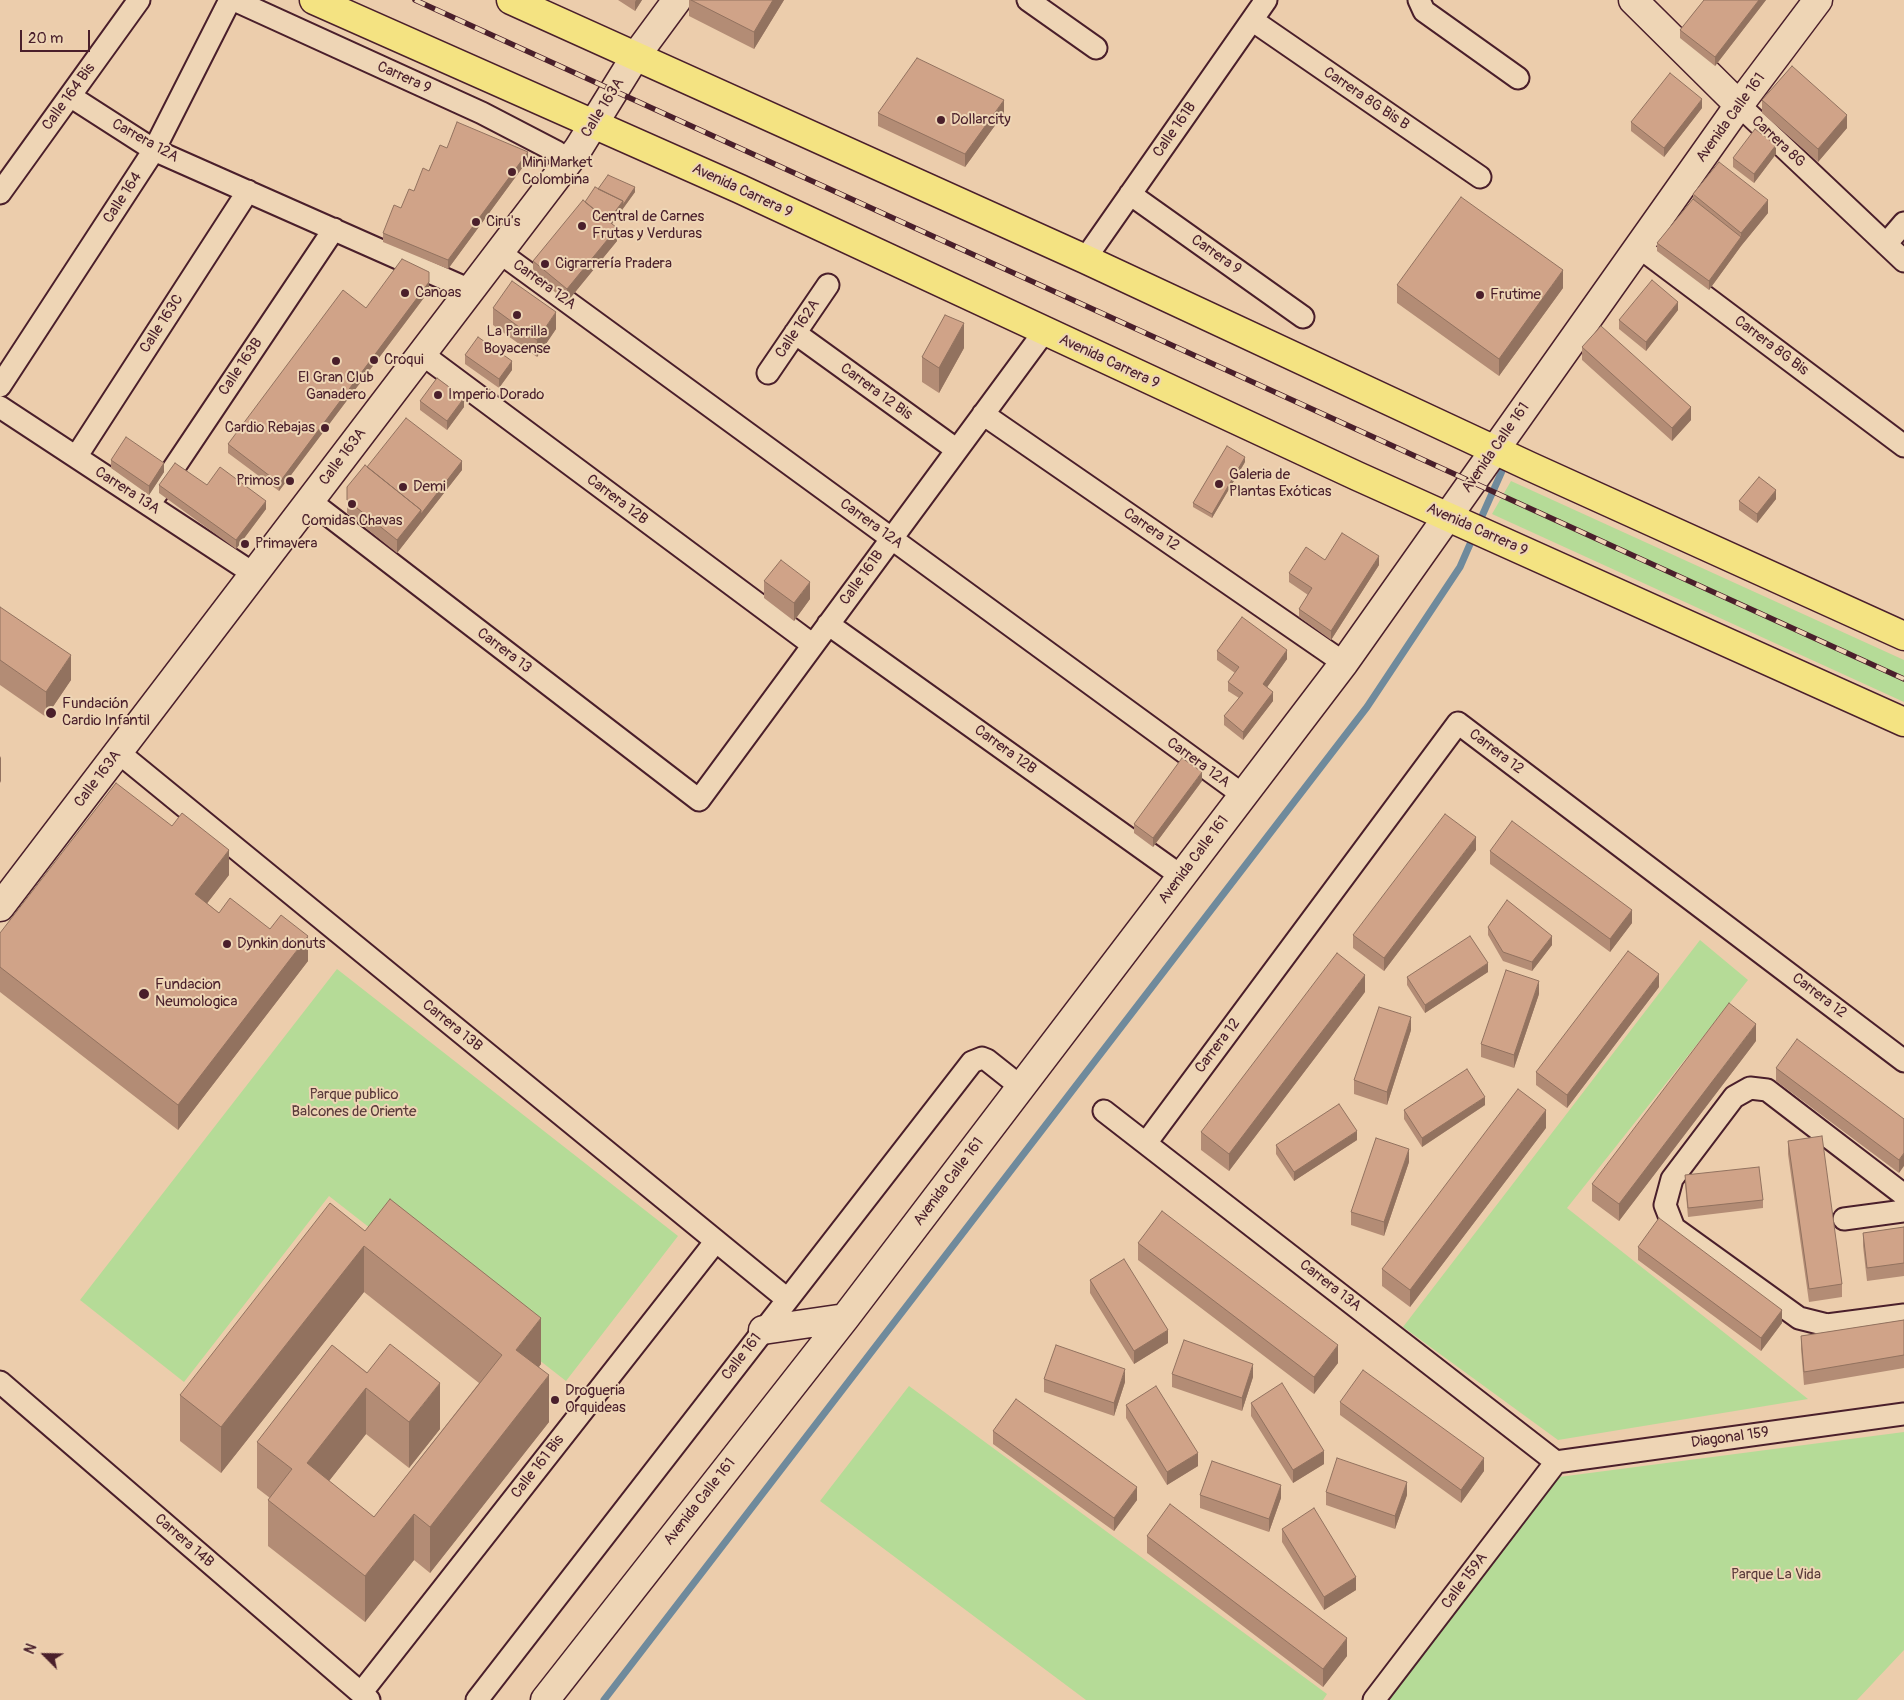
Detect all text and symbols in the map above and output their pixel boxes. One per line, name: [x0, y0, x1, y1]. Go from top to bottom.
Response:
scale bar: [22, 20, 92, 52]
text: 20 m: [28, 29, 63, 48]
street label: Carrera 9: [374, 58, 434, 98]
street label: Calle 164 Bis: [39, 60, 99, 134]
street label: Carrera 8G Bis B: [1320, 64, 1412, 134]
street label: Avenida Calle 161: [1693, 70, 1769, 166]
street label: Calle 163A: [578, 75, 628, 141]
street label: Calle 161B: [1150, 99, 1200, 161]
place label: Dollarcity: [951, 111, 1011, 129]
street label: Carrera 8G: [1747, 113, 1809, 171]
marker: Dollarcity: [935, 114, 947, 126]
street label: Carrera 12A: [108, 115, 182, 167]
place label: Mini Market Colombina: [522, 154, 593, 189]
street label: Avenida Carrera 9: [689, 160, 795, 222]
marker: Mini Market Colombina: [506, 166, 518, 178]
street label: Calle 164: [100, 169, 146, 227]
place label: Central de Carnes Frutas y Verduras: [592, 208, 704, 243]
place label: Ciru's: [486, 213, 520, 231]
marker: Ciru's: [470, 216, 482, 228]
marker: Central de Carnes Frutas y Verduras: [576, 220, 588, 232]
street label: Carrera 9: [1187, 231, 1245, 279]
place label: Cigrarrería Pradera: [555, 255, 672, 273]
street label: Carrera 12A: [509, 256, 579, 314]
marker: Cigrarrería Pradera: [539, 258, 551, 270]
place label: Canoas: [415, 284, 461, 302]
place label: Frutime: [1490, 286, 1541, 304]
marker: Canoas: [399, 287, 411, 299]
marker: Frutime: [1474, 289, 1486, 301]
street label: Calle 163C: [136, 291, 188, 357]
street label: Calle 162A: [772, 296, 824, 362]
marker: La Parrilla Boyacense: [511, 309, 523, 321]
street label: Carrera 8G Bis: [1730, 312, 1812, 380]
place label: La Parrilla Boyacense: [484, 323, 550, 358]
street label: Avenida Carrera 9: [1056, 331, 1162, 393]
street label: Calle 163B: [215, 335, 267, 399]
place label: Croqui: [384, 351, 424, 369]
marker: Croqui: [368, 354, 380, 366]
marker: El Gran Club Ganadero: [330, 355, 342, 367]
street label: Carrera 12 Bis: [836, 360, 916, 424]
place label: El Gran Club Ganadero: [298, 369, 374, 404]
place label: Imperio Dorado: [448, 386, 544, 404]
marker: Imperio Dorado: [432, 389, 444, 401]
street label: Avenida Calle 161: [1458, 399, 1534, 497]
place label: Cardio Rebajas: [225, 419, 315, 437]
marker: Cardio Rebajas: [319, 422, 331, 434]
street label: Calle 163A: [316, 425, 370, 489]
street label: Carrera 13A: [91, 463, 163, 519]
place label: Galeria de Plantas Exóticas: [1229, 466, 1331, 501]
street label: Carrera 12B: [583, 471, 651, 529]
place label: Primos: [236, 472, 280, 490]
marker: Primos: [284, 475, 296, 487]
place label: Demi: [413, 478, 446, 496]
marker: Galeria de Plantas Exóticas: [1213, 478, 1225, 490]
marker: Demi: [397, 481, 409, 493]
street label: Carrera 12A: [836, 495, 906, 553]
marker: Comidas Chavas: [346, 498, 358, 510]
street label: Avenida Carrera 9: [1424, 500, 1530, 560]
street label: Carrera 12: [1119, 505, 1183, 555]
place label: Comidas Chavas: [302, 512, 402, 530]
place label: Primavera: [255, 535, 317, 553]
marker: Primavera: [239, 538, 251, 550]
street label: Calle 161B: [836, 547, 888, 609]
street label: Carrera 13: [473, 625, 535, 677]
place label: Fundación Cardio Infantil: [62, 695, 150, 730]
marker: Fundación Cardio Infantil: [44, 706, 58, 720]
street label: Carrera 12B: [970, 721, 1040, 779]
street label: Carrera 12: [1465, 726, 1527, 778]
street label: Carrera 12A: [1163, 734, 1233, 792]
street label: Calle 163A: [71, 747, 125, 811]
street label: Avenida Calle 161: [1155, 812, 1233, 908]
place label: Dynkin donuts: [237, 935, 326, 953]
marker: Dynkin donuts: [221, 938, 233, 950]
street label: Carrera 12: [1788, 970, 1850, 1022]
place label: Fundacion Neumologica: [155, 976, 237, 1011]
marker: Fundacion Neumologica: [137, 987, 151, 1001]
street label: Carrera 13B: [418, 996, 486, 1056]
street label: Carrera 12: [1192, 1015, 1244, 1077]
park label: Parque publico Balcones de Oriente: [292, 1086, 416, 1121]
street label: Avenida Calle 161: [910, 1134, 988, 1230]
street label: Carrera 13A: [1295, 1256, 1365, 1316]
street label: Calle 161: [718, 1330, 766, 1384]
place label: Drogueria Orquideas: [565, 1382, 626, 1417]
marker: Drogueria Orquideas: [549, 1394, 561, 1406]
street label: Diagonal 159: [1690, 1424, 1770, 1452]
street label: Calle 161 Bis: [508, 1432, 568, 1502]
street label: Avenida Calle 161: [660, 1455, 740, 1549]
street label: Carrera 14B: [151, 1510, 217, 1572]
street label: Calle 159A: [1438, 1549, 1492, 1613]
park label: Parque La Vida: [1731, 1566, 1821, 1584]
north arrow: [20, 1630, 70, 1680]
text: N: [21, 1641, 40, 1657]

